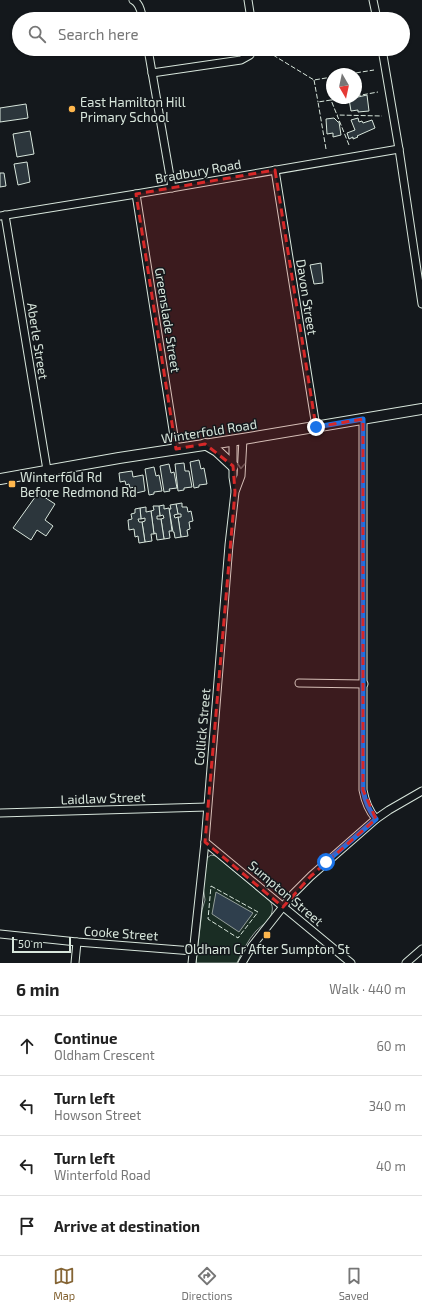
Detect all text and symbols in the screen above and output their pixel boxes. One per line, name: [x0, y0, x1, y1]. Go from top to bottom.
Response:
search box: [12, 12, 410, 56]
icon: search: [26, 23, 48, 45]
text: Search here: [58, 25, 139, 43]
north arrow: [326, 68, 362, 104]
place label: East Hamilton Hill Primary School: [80, 94, 186, 125]
marker: East Hamilton Hill Primary School: [67, 104, 77, 114]
street label: Bradbury Road: [154, 156, 242, 186]
street label: Davon Street: [293, 258, 321, 336]
street label: Greenslade Street: [152, 267, 184, 374]
street label: Aberle Street: [24, 301, 52, 381]
street label: Winterfold Road: [160, 416, 258, 446]
route end: [307, 418, 325, 436]
one-way arrow: [237, 463, 246, 469]
place label: Winterfold Rd Before Redmond Rd: [20, 469, 137, 500]
marker: Winterfold Rd Before Redmond Rd: [7, 479, 17, 489]
street label: Collick Street: [191, 688, 213, 766]
street label: Laidlaw Street: [60, 789, 146, 807]
route start: [317, 853, 335, 871]
street label: Sumpton Street: [245, 857, 327, 929]
street label: Cooke Street: [83, 922, 159, 944]
marker: Oldham Cr After Sumpton St: [262, 930, 272, 940]
scale bar: [12, 935, 71, 954]
text: 50 m: [18, 937, 43, 950]
place label: Oldham Cr After Sumpton St: [184, 941, 350, 957]
text: 6 min: [16, 979, 60, 999]
text: Walk · 440 m: [329, 981, 406, 997]
text: Continue: [54, 1029, 117, 1047]
icon: ahead: [16, 1035, 38, 1057]
text: 60 m: [376, 1038, 406, 1054]
text: Oldham Crescent: [54, 1047, 155, 1063]
text: Turn left: [54, 1089, 115, 1107]
icon: left: [16, 1095, 38, 1117]
text: 340 m: [369, 1098, 406, 1114]
text: Howson Street: [54, 1107, 141, 1123]
text: Turn left: [54, 1149, 115, 1167]
icon: left: [16, 1155, 38, 1177]
text: 40 m: [376, 1158, 406, 1174]
text: Winterfold Road: [54, 1167, 151, 1183]
icon: arrive: [16, 1215, 38, 1237]
text: Arrive at destination: [54, 1217, 200, 1235]
tab: Map: [53, 1265, 75, 1302]
tab: Directions: [182, 1265, 232, 1302]
tab: Saved: [339, 1265, 369, 1302]

